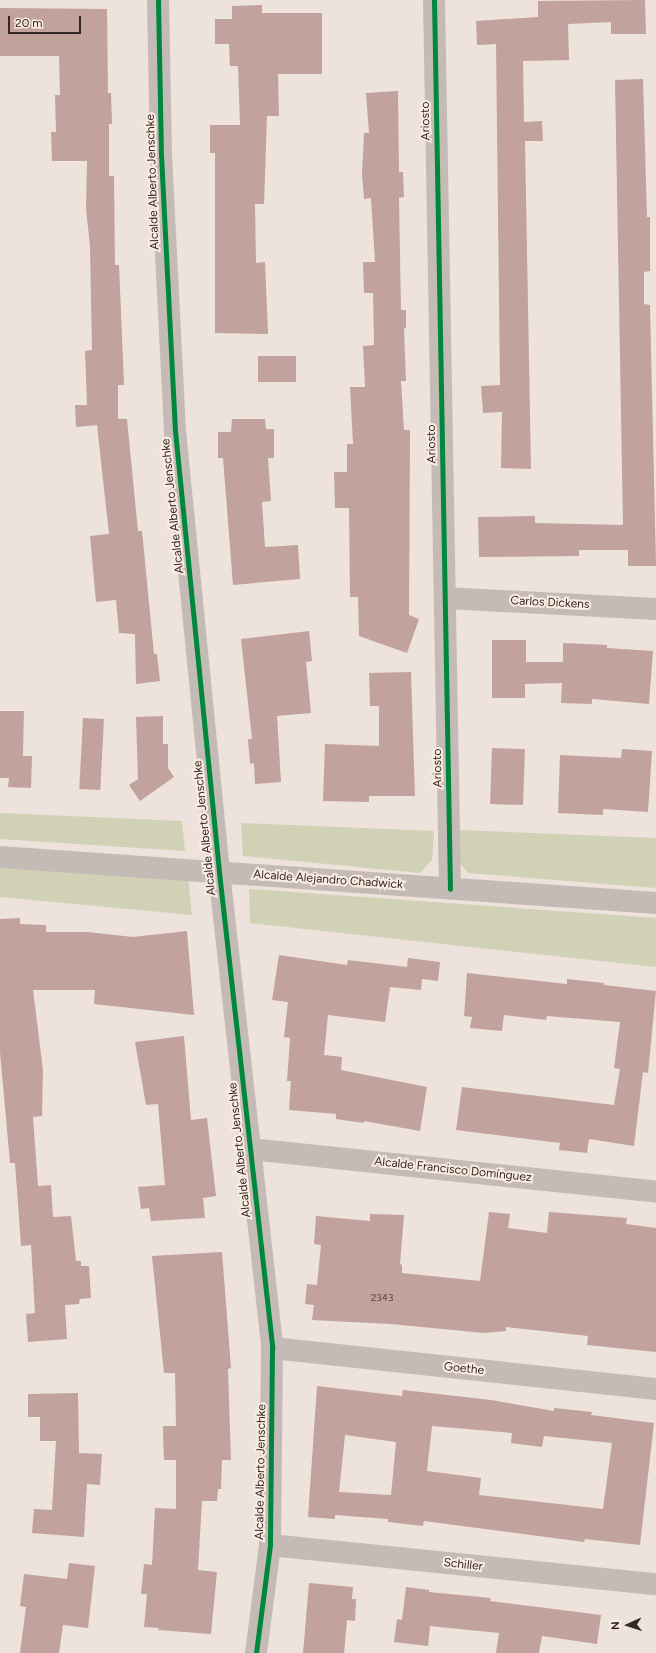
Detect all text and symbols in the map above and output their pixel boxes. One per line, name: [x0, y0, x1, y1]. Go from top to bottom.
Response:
scale bar: [10, 8, 83, 34]
text: 20 m: [15, 16, 43, 30]
street label: Ariosto: [418, 101, 434, 141]
street label: Alcalde Alberto Jenschke: [143, 114, 163, 250]
street label: Ariosto: [424, 424, 440, 464]
street label: Alcalde Alberto Jenschke: [159, 438, 187, 574]
street label: Carlos Dickens: [510, 594, 590, 612]
street label: Ariosto: [430, 748, 446, 788]
street label: Alcalde Alberto Jenschke: [191, 760, 219, 896]
street label: Alcalde Alejandro Chadwick: [253, 868, 403, 892]
street label: Alcalde Alberto Jenschke: [226, 1082, 254, 1218]
street label: Alcalde Francisco Domínguez: [374, 1155, 532, 1185]
house number: 2343: [371, 1292, 393, 1304]
street label: Goethe: [443, 1360, 485, 1378]
street label: Alcalde Alberto Jenschke: [253, 1404, 269, 1540]
street label: Schiller: [443, 1556, 483, 1574]
north arrow: [608, 1605, 648, 1645]
text: N: [609, 1621, 622, 1630]

